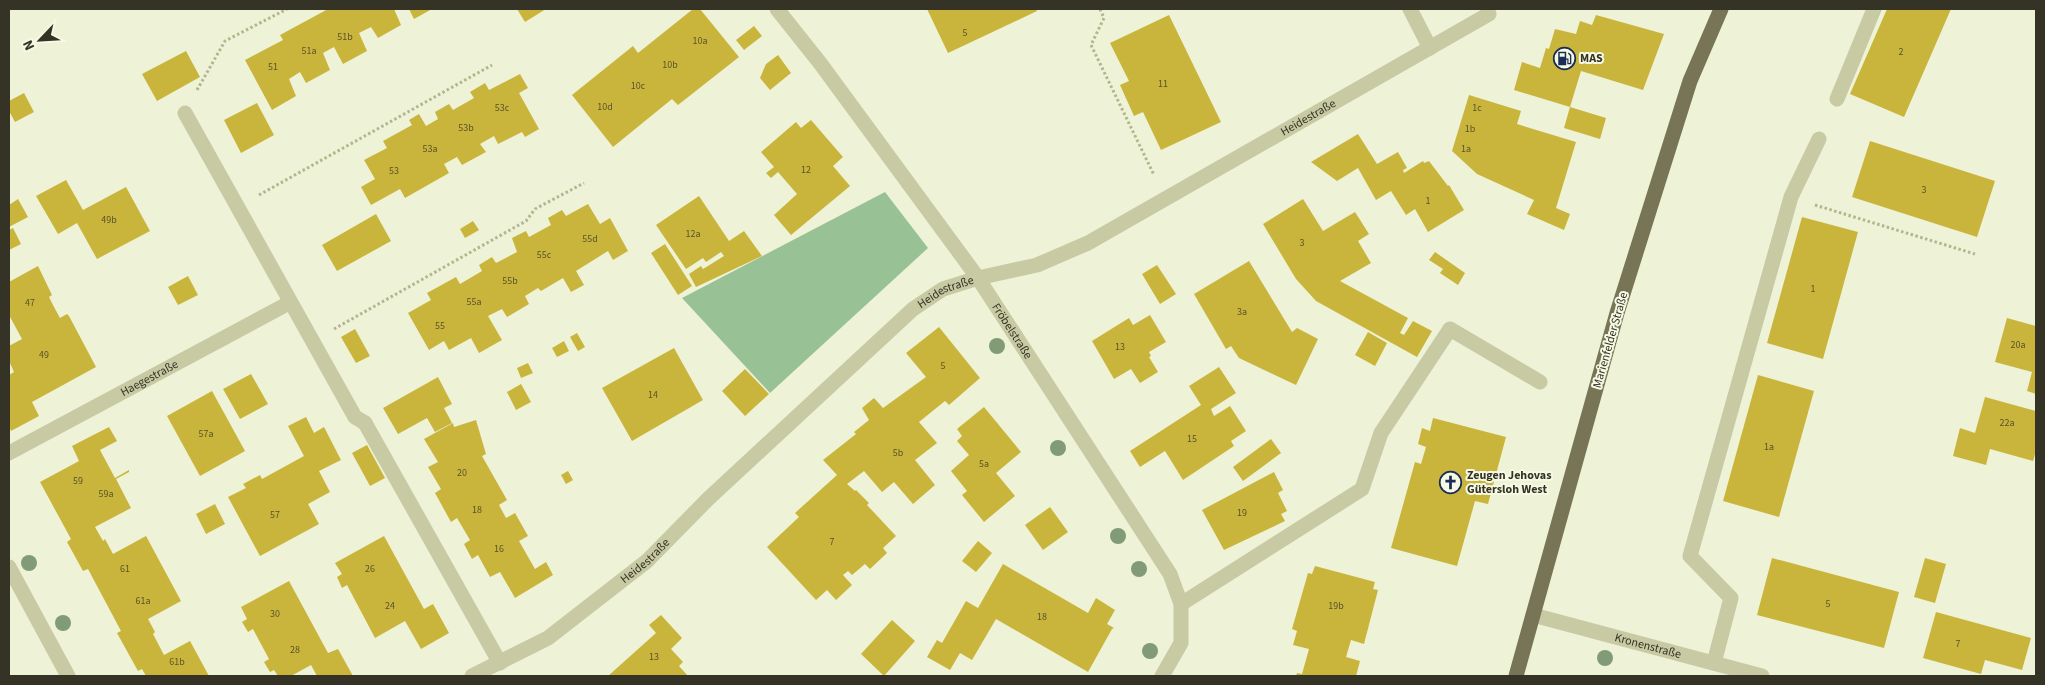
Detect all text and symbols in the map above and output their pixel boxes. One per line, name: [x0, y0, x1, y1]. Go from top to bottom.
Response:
north arrow: [15, 15, 65, 65]
house number: 5: [963, 26, 968, 40]
house number: 51b: [337, 30, 353, 44]
house number: 10a: [693, 34, 707, 48]
text: N: [18, 37, 40, 54]
house number: 51a: [302, 44, 316, 58]
house number: 2: [1899, 45, 1904, 59]
fuel station icon: MAS: [1552, 46, 1576, 70]
place label: MAS: [1580, 50, 1603, 67]
house number: 10b: [662, 58, 678, 72]
house number: 51: [268, 60, 278, 74]
house number: 11: [1158, 77, 1168, 91]
house number: 10c: [631, 79, 646, 93]
street label: Heidestraße: [1278, 95, 1339, 140]
house number: 10d: [597, 100, 613, 114]
house number: 53c: [495, 101, 510, 115]
house number: 1c: [1472, 101, 1482, 115]
house number: 53b: [458, 121, 474, 135]
house number: 1b: [1465, 122, 1476, 136]
house number: 53a: [423, 142, 437, 156]
house number: 1a: [1461, 142, 1471, 156]
house number: 12: [801, 163, 811, 177]
house number: 53: [389, 164, 399, 178]
house number: 3: [1922, 183, 1927, 197]
house number: 1: [1426, 194, 1431, 208]
house number: 49b: [101, 213, 117, 227]
house number: 12a: [686, 227, 700, 241]
house number: 55d: [582, 232, 598, 246]
house number: 3: [1300, 236, 1305, 250]
house number: 55c: [537, 248, 552, 262]
street label: Heidestraße: [914, 272, 976, 313]
house number: 55b: [502, 274, 518, 288]
house number: 1: [1811, 282, 1816, 296]
street label: Marienfelder Straße: [1589, 290, 1632, 390]
house number: 55a: [467, 295, 481, 309]
house number: 47: [25, 296, 35, 310]
street label: Fröbelstraße: [988, 300, 1036, 363]
house number: 3a: [1237, 305, 1247, 319]
house number: 55: [435, 319, 445, 333]
house number: 20a: [2011, 338, 2025, 352]
house number: 13: [1115, 340, 1125, 354]
house number: 49: [39, 348, 49, 362]
street label: Haegestraße: [117, 356, 181, 401]
house number: 5: [941, 359, 946, 373]
house number: 14: [648, 388, 658, 402]
house number: 22a: [2000, 416, 2014, 430]
house number: 57a: [199, 427, 213, 441]
house number: 15: [1187, 432, 1197, 446]
house number: 1a: [1764, 440, 1774, 454]
house number: 5b: [893, 446, 904, 460]
house number: 5a: [979, 457, 989, 471]
house number: 20: [457, 466, 467, 480]
place label: Zeugen Jehovas Gütersloh West: [1467, 467, 1551, 498]
church icon: Zeugen Jehovas Gütersloh West: [1439, 470, 1463, 494]
house number: 59: [73, 474, 83, 488]
house number: 59a: [99, 487, 113, 501]
house number: 18: [472, 503, 482, 517]
house number: 19: [1237, 506, 1247, 520]
house number: 57: [270, 508, 280, 522]
street label: Heidestraße: [617, 535, 674, 588]
house number: 7: [830, 535, 835, 549]
house number: 16: [494, 542, 504, 556]
house number: 61: [120, 562, 130, 576]
house number: 26: [365, 562, 375, 576]
house number: 61a: [136, 594, 150, 608]
house number: 5: [1826, 597, 1831, 611]
house number: 24: [385, 599, 395, 613]
house number: 19b: [1328, 599, 1344, 613]
house number: 30: [270, 607, 280, 621]
house number: 18: [1037, 610, 1047, 624]
street label: Kronenstraße: [1613, 629, 1683, 663]
house number: 7: [1956, 637, 1961, 651]
house number: 28: [290, 643, 300, 657]
house number: 13: [649, 650, 659, 664]
house number: 61b: [169, 655, 185, 669]

